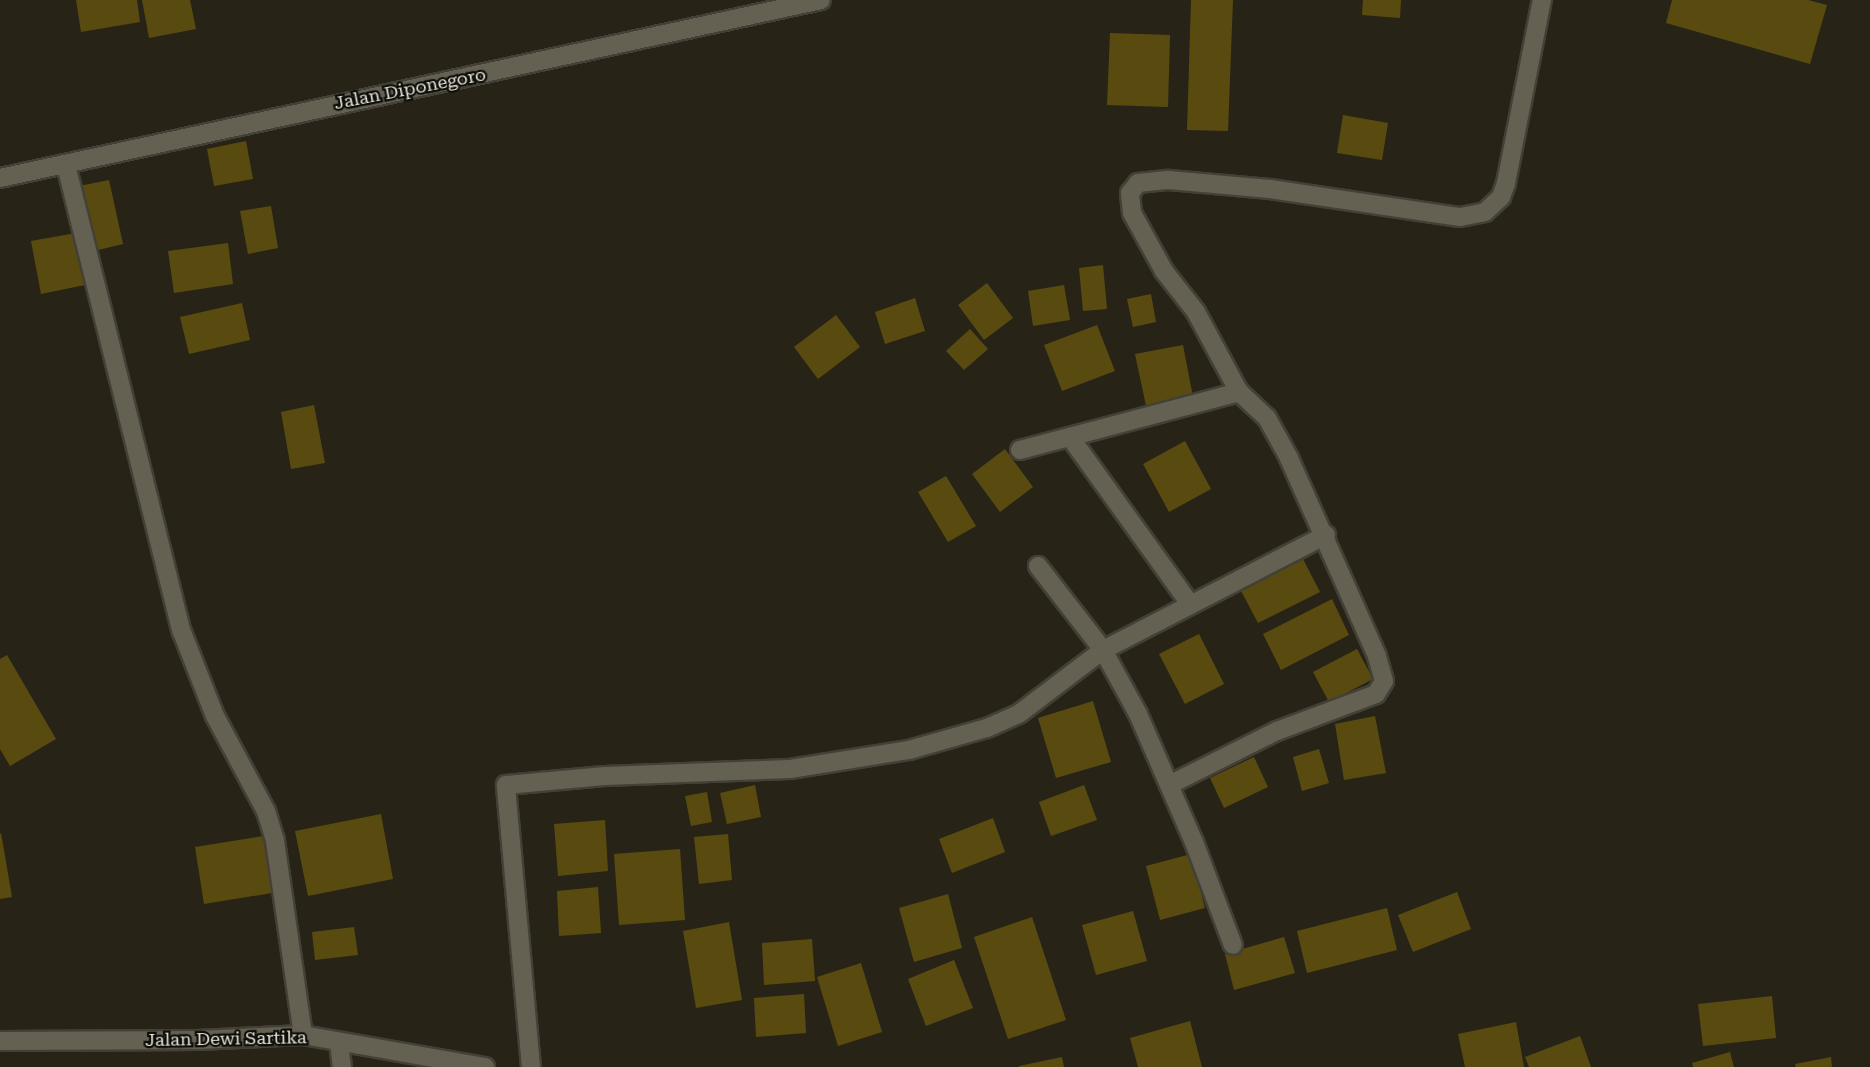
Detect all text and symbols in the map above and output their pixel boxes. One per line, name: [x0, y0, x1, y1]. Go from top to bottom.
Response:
street label: Jalan Diponegoro: [332, 64, 488, 114]
street label: Jalan Dewi Sartika: [145, 1027, 307, 1051]

